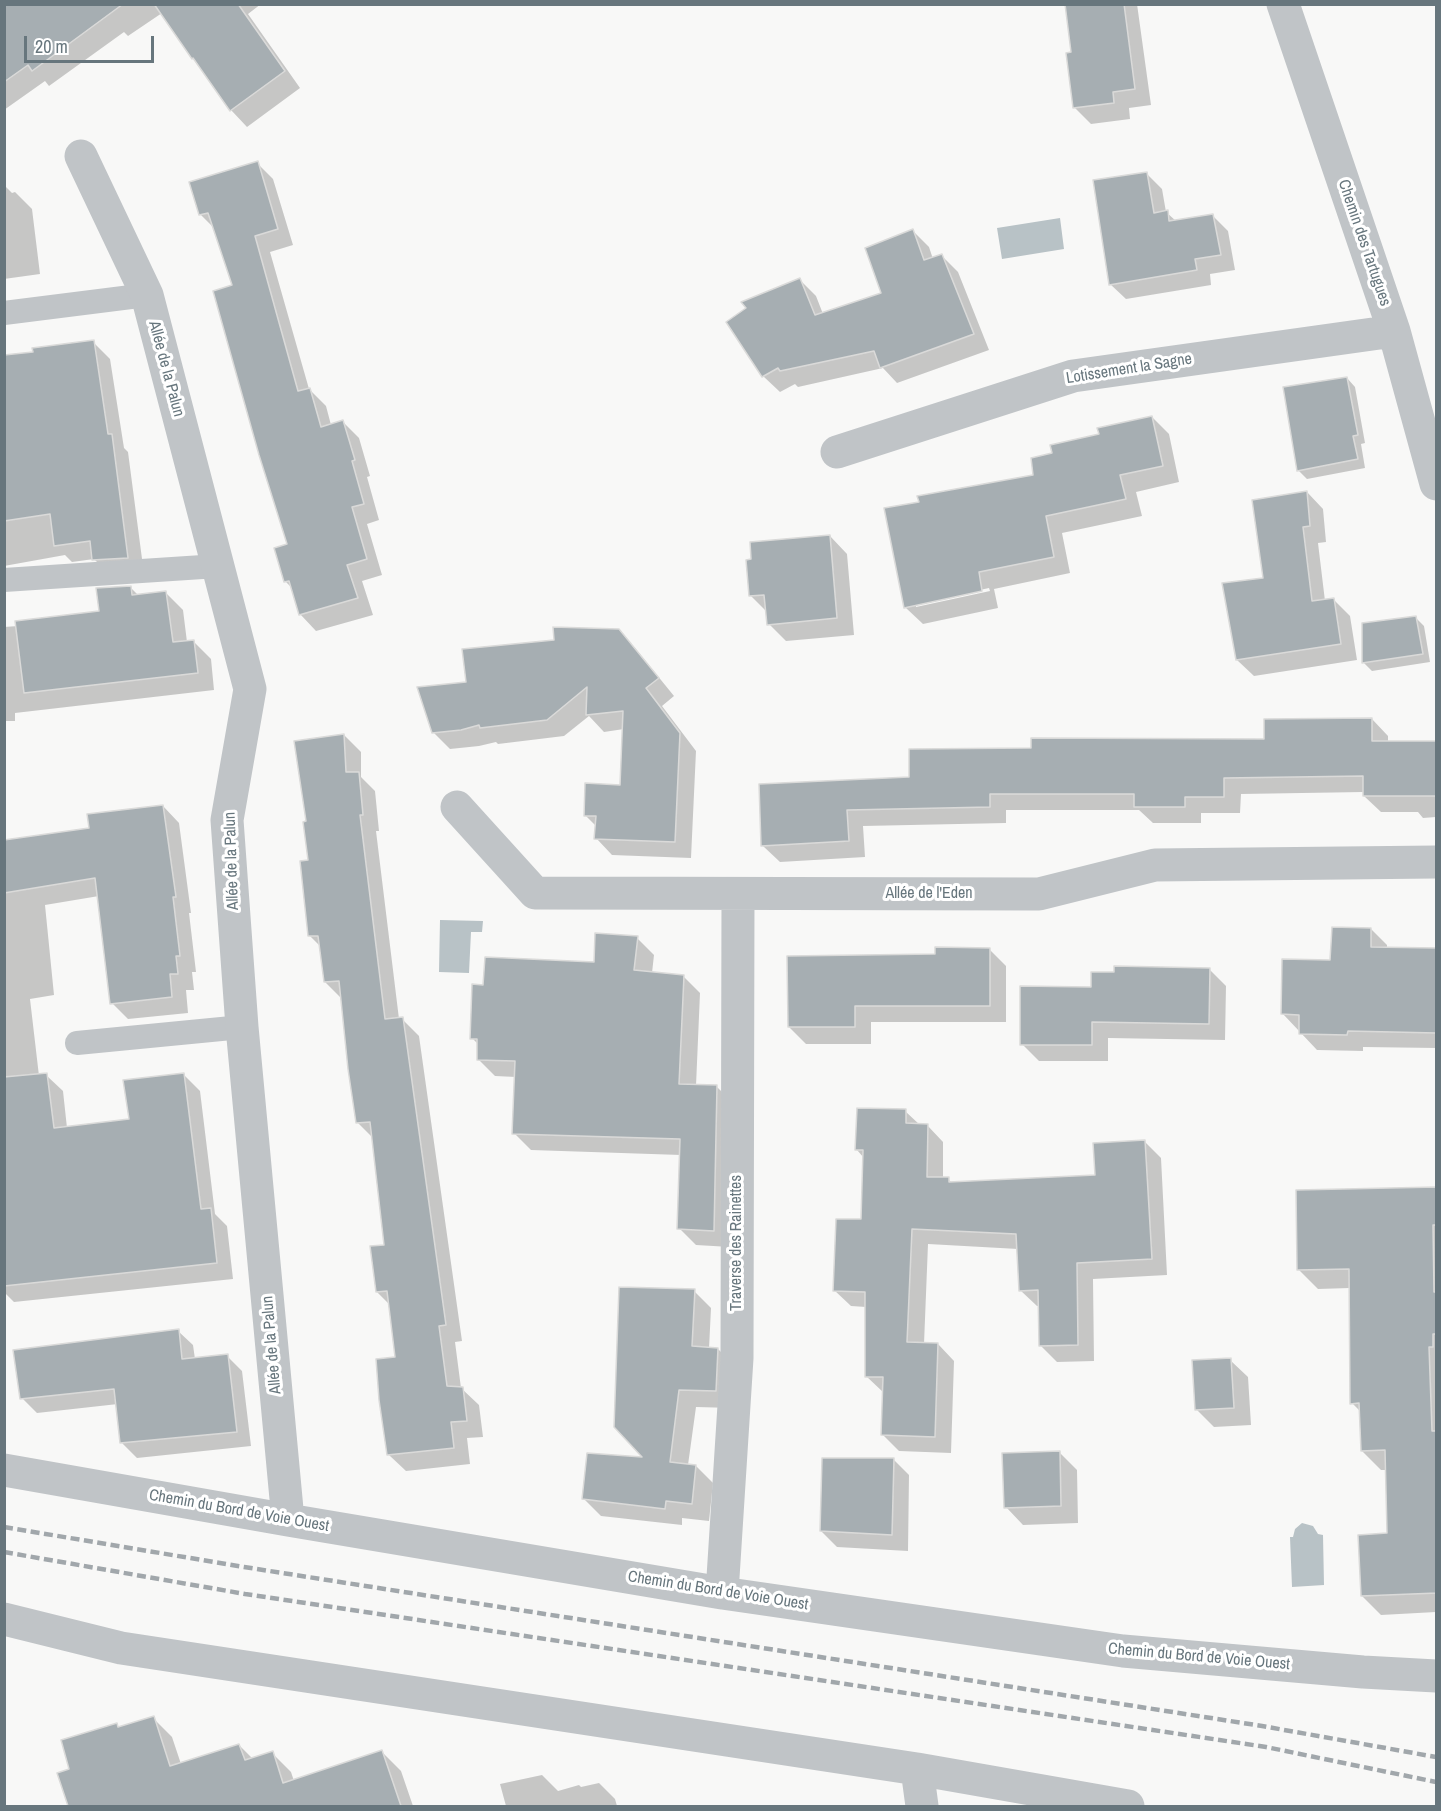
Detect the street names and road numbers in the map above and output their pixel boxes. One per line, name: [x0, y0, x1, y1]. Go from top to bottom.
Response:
street label: Chemin des Tartugues: [1333, 177, 1395, 309]
street label: Allée de la Palun: [144, 319, 188, 419]
street label: Lotissement la Sagne: [1065, 350, 1193, 388]
street label: Allée de la Palun: [221, 811, 243, 911]
street label: Allée de l'Eden: [885, 884, 973, 904]
street label: Traverse des Rainettes: [727, 1175, 747, 1311]
street label: Allée de la Palun: [258, 1295, 286, 1395]
street label: Chemin du Bord de Voie Ouest: [148, 1486, 330, 1536]
street label: Chemin du Bord de Voie Ouest: [626, 1567, 810, 1615]
street label: Chemin du Bord de Voie Ouest: [1107, 1639, 1291, 1675]

